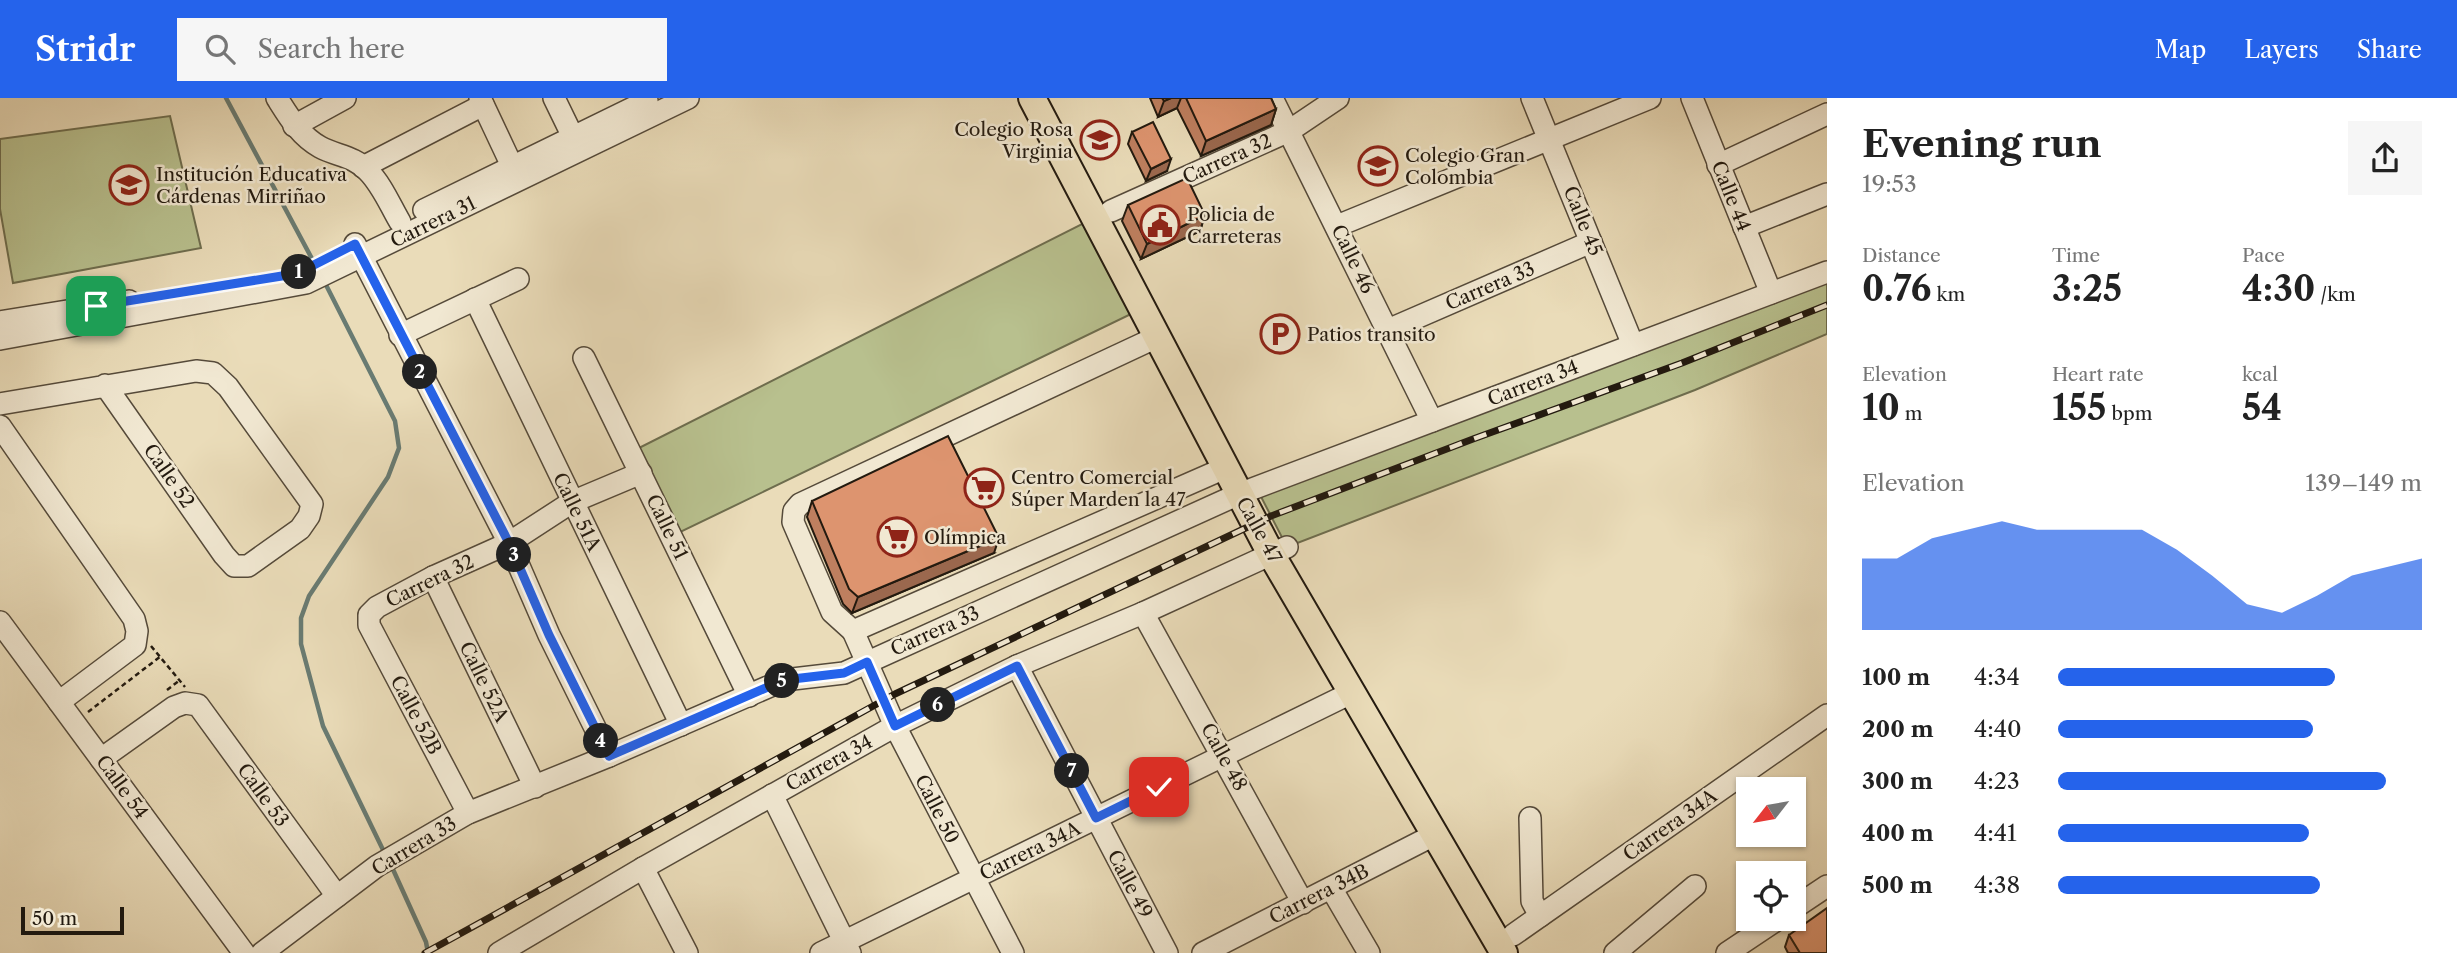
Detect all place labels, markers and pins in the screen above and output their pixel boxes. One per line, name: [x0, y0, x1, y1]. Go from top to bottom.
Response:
place label: Colegio Rosa Virginia: [954, 118, 1073, 163]
school or university icon: Colegio Rosa Virginia: [1079, 119, 1121, 161]
place label: Colegio Gran Colombia: [1405, 144, 1525, 189]
school or university icon: Colegio Gran Colombia: [1357, 145, 1399, 187]
place label: Institución Educativa Cárdenas Mirriñao: [156, 163, 347, 208]
school or university icon: Institución Educativa Cárdenas Mirriñao: [108, 164, 150, 206]
place label: Policia de Carreteras: [1187, 203, 1282, 248]
public building icon: Policia de Carreteras: [1139, 204, 1181, 246]
pin: 1: [282, 254, 316, 290]
pin: [66, 276, 126, 336]
parking icon: Patios transito: [1259, 313, 1301, 355]
place label: Patios transito: [1307, 323, 1436, 346]
pin: 2: [402, 354, 438, 390]
place label: Centro Comercial Súper Marden la 47: [1011, 466, 1186, 511]
supermarket icon: Centro Comercial Súper Marden la 47: [963, 467, 1005, 509]
supermarket icon: Olímpica: [876, 516, 918, 558]
place label: Olímpica: [924, 526, 1006, 549]
pin: 3: [496, 538, 532, 573]
pin: 5: [764, 664, 800, 698]
pin: 6: [920, 688, 956, 722]
pin: 4: [584, 724, 618, 758]
pin: 7: [1054, 754, 1090, 788]
pin: [1129, 757, 1189, 817]

